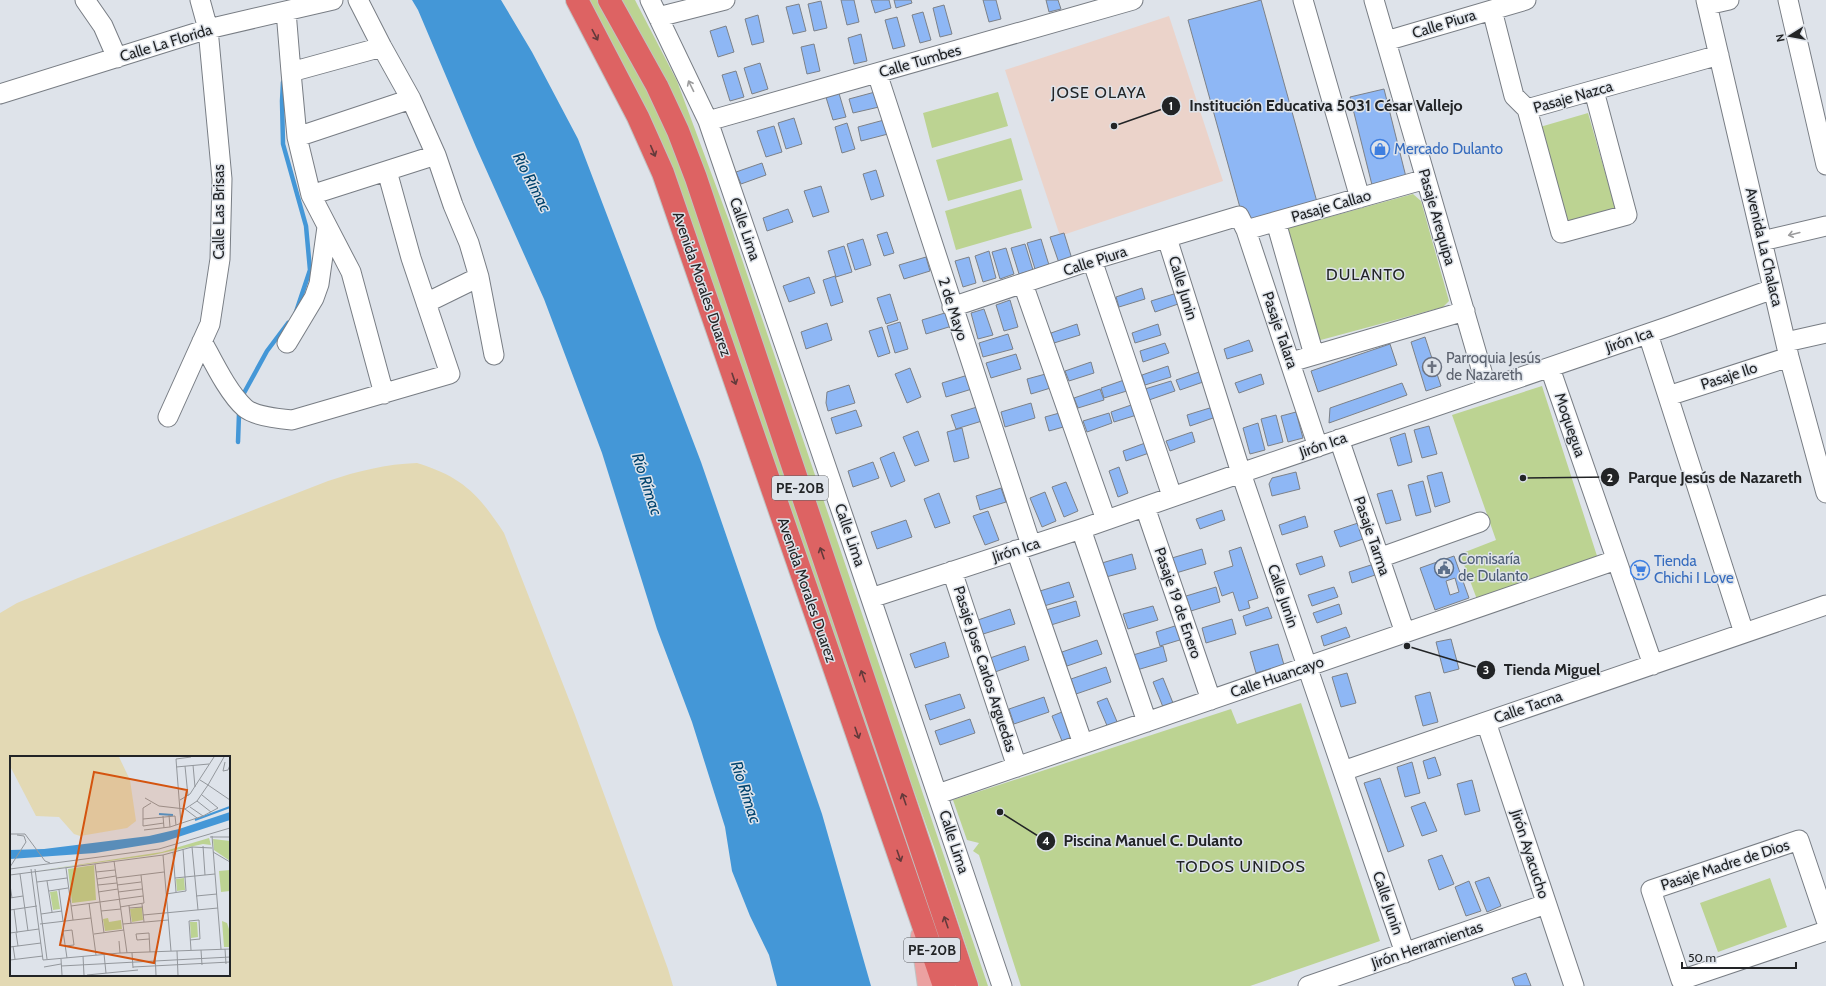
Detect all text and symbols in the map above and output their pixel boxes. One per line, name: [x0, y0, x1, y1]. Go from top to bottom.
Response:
street label: Calle Piura: [1410, 6, 1479, 42]
north arrow: [1770, 16, 1810, 56]
street label: Calle La Florida: [118, 20, 215, 66]
one-way arrow: [592, 28, 600, 40]
text: N: [1773, 33, 1788, 43]
street label: Calle Tumbes: [877, 41, 963, 81]
street label: Pasaje Nazca: [1531, 77, 1616, 117]
one-way arrow: [687, 81, 694, 93]
district label: JOSE OLAYA: [1050, 83, 1147, 102]
callout: Institución Educativa 5031 César Vallejo: [1161, 92, 1471, 120]
text: Institución Educativa 5031 César Vallejo: [1189, 96, 1463, 115]
text: 1: [1169, 98, 1173, 113]
shop icon: Mercado Dulanto: [1369, 138, 1391, 160]
place label: Mercado Dulanto: [1394, 140, 1503, 158]
one-way arrow: [650, 144, 657, 156]
water label: Río Rímac: [509, 149, 555, 215]
street label: Calle Las Brisas: [210, 164, 228, 260]
street label: Pasaje Arequipa: [1415, 167, 1460, 268]
street label: Pasaje Callao: [1289, 186, 1373, 226]
street label: Avenida La Chalaca: [1742, 186, 1787, 309]
street label: Calle Lima: [726, 195, 764, 264]
street label: Avenida Morales Duarez: [669, 209, 735, 359]
one-way arrow: [1788, 230, 1801, 238]
street label: Calle Piura: [1061, 242, 1130, 280]
street label: Calle Junin: [1165, 254, 1201, 322]
district label: DULANTO: [1326, 265, 1406, 284]
street label: 2 de Mayo: [934, 275, 972, 343]
street label: Pasaje Talara: [1258, 289, 1302, 372]
street label: Jirón Ica: [1602, 323, 1656, 357]
place label: Parroquia Jesús de Nazareth: [1446, 349, 1541, 384]
church icon: Parroquia Jesús de Nazareth: [1421, 356, 1443, 378]
street label: Pasaje Ilo: [1698, 358, 1760, 394]
one-way arrow: [731, 372, 739, 384]
street label: Moquegua: [1551, 391, 1590, 460]
street label: Jirón Ica: [1296, 428, 1350, 462]
water label: Río Rímac: [628, 451, 666, 518]
callout: Parque Jesús de Nazareth: [1600, 463, 1810, 491]
text: Parque Jesús de Nazareth: [1628, 468, 1802, 487]
text: 2: [1607, 470, 1613, 485]
road number: PE-20B: [772, 476, 828, 500]
street label: Pasaje Tarma: [1350, 494, 1394, 579]
street label: Calle Lima: [831, 501, 869, 570]
street label: Avenida Morales Duarez: [774, 515, 840, 665]
street label: Jirón Ica: [989, 534, 1043, 566]
street label: Pasaje 19 de Enero: [1151, 545, 1205, 661]
one-way arrow: [817, 547, 825, 559]
place label: Comisaría de Dulanto: [1458, 550, 1528, 585]
place label: Tienda Chichi I Love: [1654, 552, 1734, 587]
public building icon: Comisaría de Dulanto: [1433, 557, 1455, 579]
supermarket icon: Tienda Chichi I Love: [1629, 559, 1651, 581]
street label: Calle Junin: [1264, 562, 1302, 630]
street label: Pasaje Jose Carlos Arguedas: [950, 584, 1020, 754]
street label: Calle Huancayo: [1228, 653, 1326, 701]
callout: Tienda Miguel: [1476, 656, 1608, 684]
text: Tienda Miguel: [1504, 660, 1600, 679]
text: 3: [1483, 662, 1489, 677]
one-way arrow: [859, 670, 866, 683]
street label: Calle Tacna: [1491, 687, 1565, 727]
one-way arrow: [853, 726, 861, 738]
inset map: [10, 756, 230, 976]
water label: Río Rímac: [727, 759, 765, 826]
one-way arrow: [900, 793, 907, 806]
street label: Jirón Ayacucho: [1507, 806, 1553, 901]
street label: Calle Lima: [935, 808, 973, 877]
callout: Piscina Manuel C. Dulanto: [1036, 827, 1251, 855]
text: Piscina Manuel C. Dulanto: [1063, 831, 1243, 850]
text: 4: [1042, 833, 1050, 848]
street label: Pasaje Madre de Dios: [1658, 836, 1792, 894]
one-way arrow: [896, 849, 903, 862]
district label: TODOS UNIDOS: [1176, 857, 1306, 876]
street label: Calle Junin: [1369, 869, 1407, 937]
one-way arrow: [941, 917, 949, 929]
street label: Jirón Herramientas: [1368, 917, 1485, 973]
road number: PE-20B: [904, 938, 960, 962]
scale bar: [1682, 944, 1796, 970]
text: 50 m: [1688, 950, 1716, 965]

